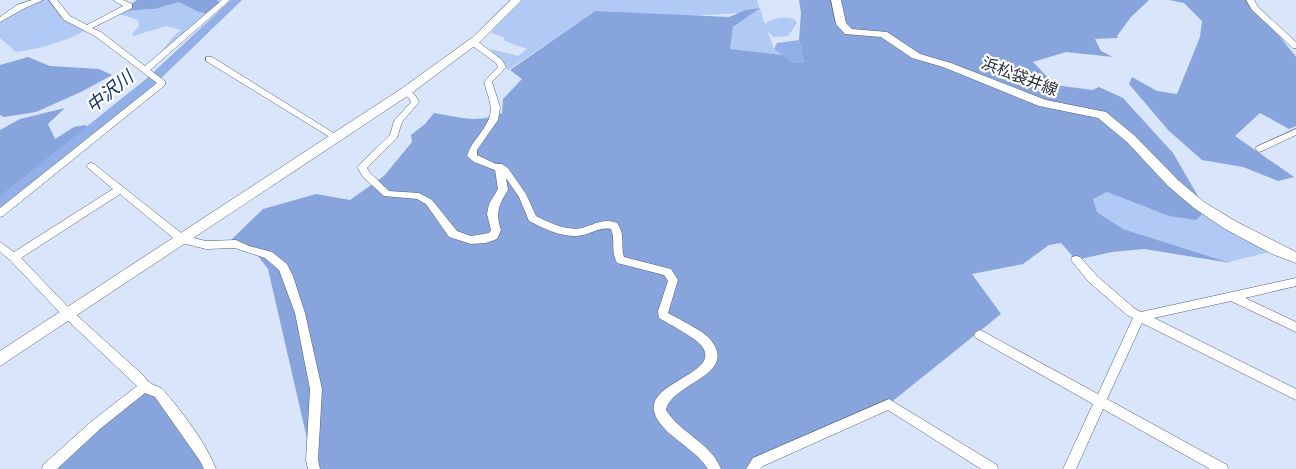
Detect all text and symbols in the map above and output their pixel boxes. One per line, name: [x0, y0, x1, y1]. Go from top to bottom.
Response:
street label: 浜松袋井線: [979, 51, 1061, 101]
water label: 中沢川: [80, 63, 139, 117]

